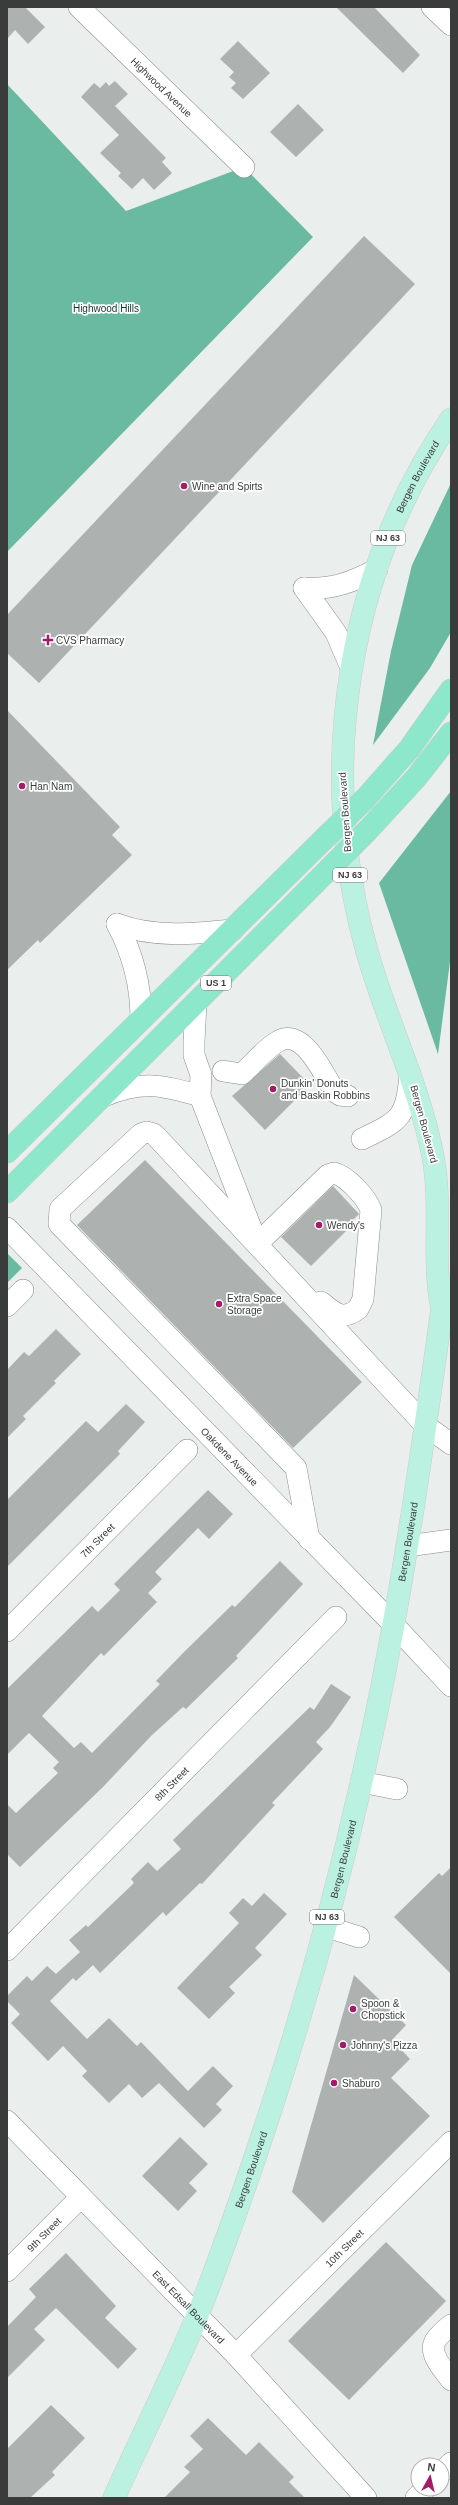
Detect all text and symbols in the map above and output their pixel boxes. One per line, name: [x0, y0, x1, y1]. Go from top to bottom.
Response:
street label: Highwood Avenue: [129, 55, 195, 119]
park label: Highwood Hills: [73, 303, 139, 314]
street label: Bergen Boulevard: [394, 439, 441, 514]
marker: Wine and Spirts: [179, 481, 189, 491]
place label: Wine and Spirts: [192, 481, 263, 492]
road number: NJ 63: [371, 531, 405, 545]
marker: CVS Pharmacy: [43, 635, 53, 645]
place label: CVS Pharmacy: [56, 635, 124, 646]
street label: Bergen Boulevard: [337, 772, 353, 852]
marker: Han Nam: [17, 781, 27, 791]
place label: Han Nam: [30, 781, 72, 792]
road number: NJ 63: [333, 868, 367, 882]
road number: US 1: [201, 976, 231, 990]
place label: Dunkin' Donuts and Baskin Robbins: [281, 1078, 370, 1101]
marker: Dunkin' Donuts and Baskin Robbins: [268, 1084, 278, 1094]
street label: Bergen Boulevard: [408, 1084, 440, 1164]
marker: Wendy's: [314, 1220, 324, 1230]
place label: Wendy's: [327, 1220, 365, 1231]
place label: Extra Space Storage: [227, 1293, 282, 1316]
marker: Extra Space Storage: [214, 1299, 224, 1309]
street label: Oakdene Avenue: [199, 1425, 261, 1488]
street label: Bergen Boulevard: [396, 1501, 419, 1582]
street label: 7th Street: [78, 1521, 117, 1560]
street label: 8th Street: [152, 1764, 191, 1803]
street label: Bergen Boulevard: [328, 1819, 358, 1899]
road number: NJ 63: [310, 1910, 344, 1924]
place label: Spoon & Chopstick: [361, 1998, 406, 2021]
marker: Spoon & Chopstick: [348, 2004, 358, 2014]
marker: Johnny's Pizza: [338, 2040, 348, 2050]
place label: Johnny's Pizza: [351, 2040, 418, 2051]
marker: Shaburo: [329, 2078, 339, 2088]
place label: Shaburo: [342, 2078, 380, 2089]
street label: Bergen Boulevard: [232, 2130, 269, 2209]
street label: 9th Street: [25, 2215, 63, 2253]
street label: 10th Street: [323, 2227, 365, 2269]
street label: East Edsall Boulevard: [151, 2268, 227, 2346]
north arrow: [410, 2457, 450, 2497]
text: N: [427, 2461, 436, 2474]

